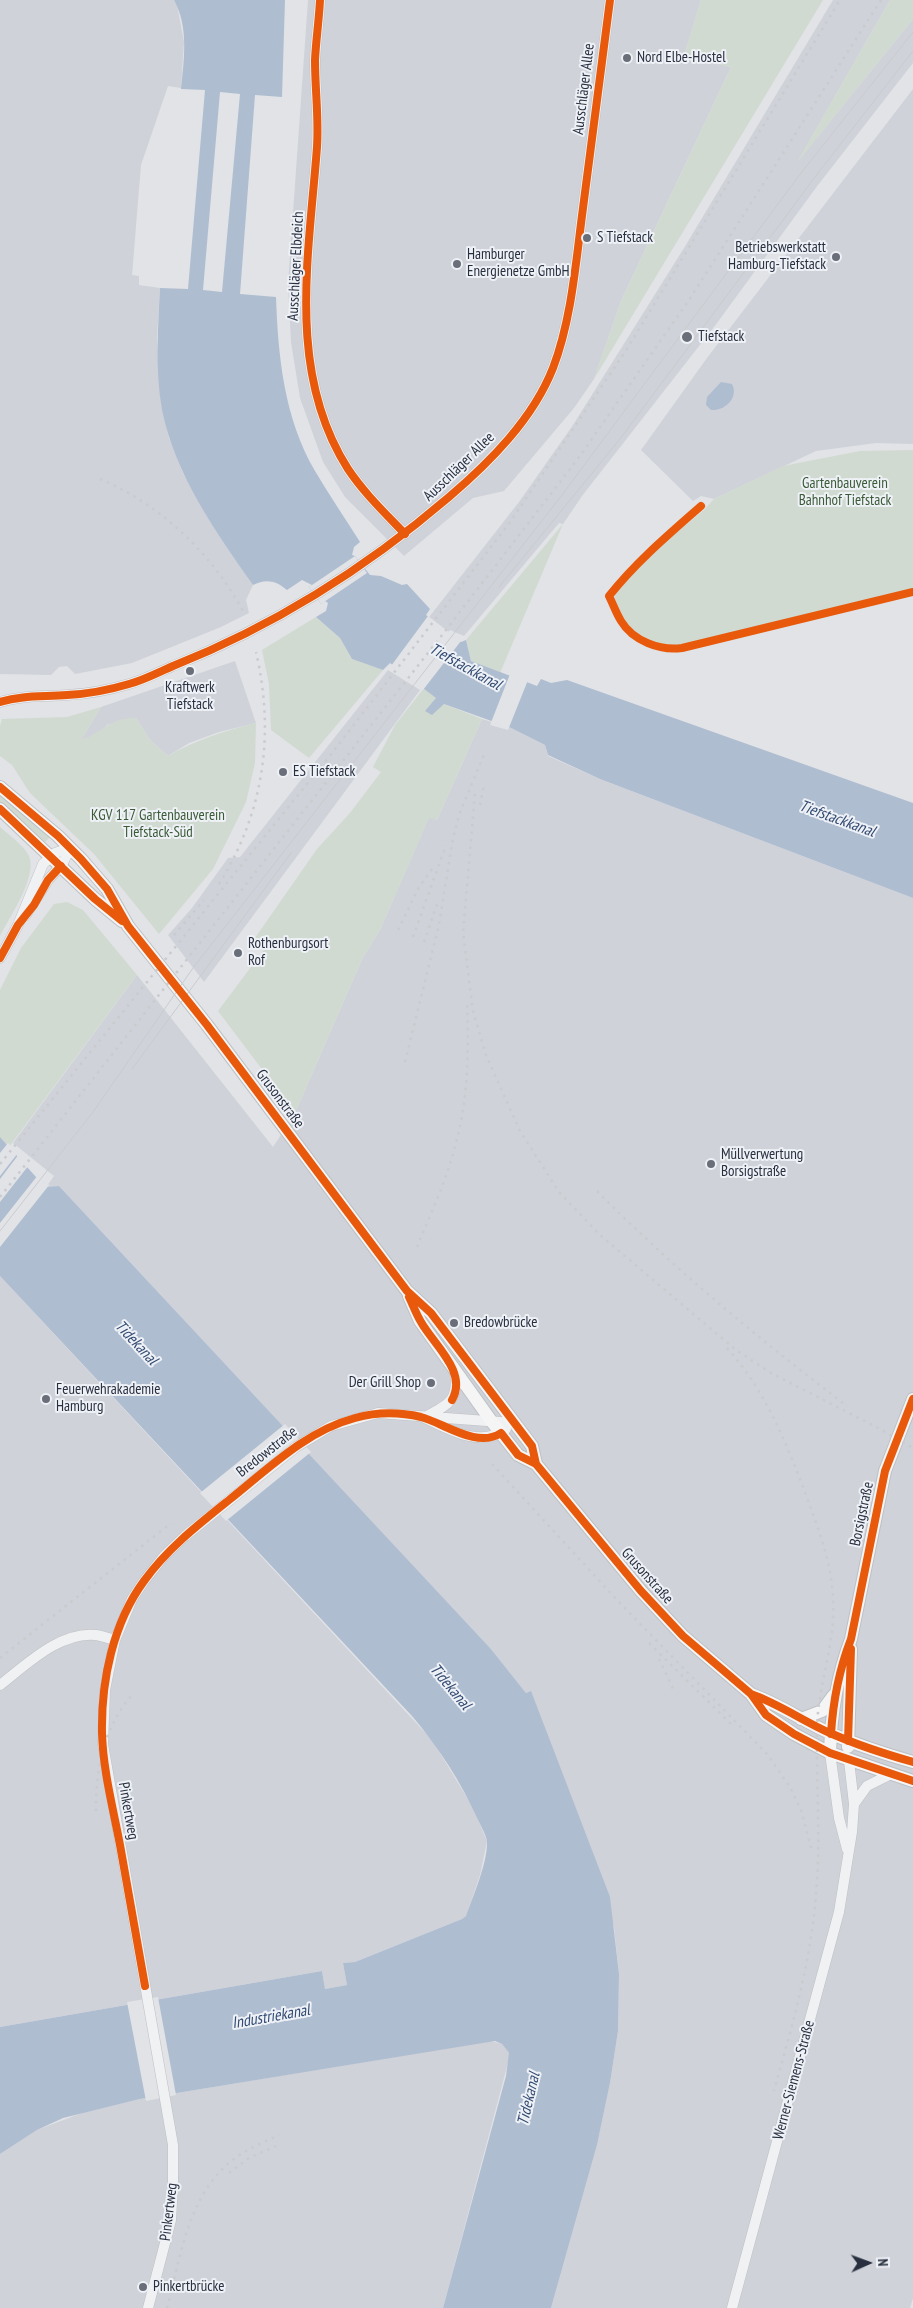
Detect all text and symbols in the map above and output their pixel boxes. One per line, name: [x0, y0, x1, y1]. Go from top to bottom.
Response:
street label: Ausschläger Allee: [569, 42, 599, 136]
place label: Nord Elbe-Hostel: [637, 49, 726, 67]
marker: Nord Elbe-Hostel: [621, 52, 633, 64]
street label: Ausschläger Elbdeich: [284, 211, 308, 321]
place label: S Tiefstack: [597, 229, 653, 247]
marker: S Tiefstack: [581, 232, 593, 244]
place label: Betriebswerkstatt Hamburg-Tiefstack: [728, 239, 826, 274]
place label: Hamburger Energienetze GmbH: [467, 246, 569, 281]
marker: Betriebswerkstatt Hamburg-Tiefstack: [830, 251, 842, 263]
marker: Hamburger Energienetze GmbH: [451, 258, 463, 270]
place label: Tiefstack: [698, 328, 744, 346]
marker: Tiefstack: [680, 330, 694, 344]
street label: Ausschläger Allee: [420, 429, 498, 505]
park label: Gartenbauverein Bahnhof Tiefstack: [799, 475, 891, 510]
water label: Tiefstackkanal: [426, 639, 504, 695]
marker: Kraftwerk Tiefstack: [184, 665, 196, 677]
place label: Kraftwerk Tiefstack: [165, 679, 215, 714]
place label: ES Tiefstack: [293, 763, 355, 781]
marker: ES Tiefstack: [277, 766, 289, 778]
water label: Tiefstackkanal: [796, 796, 878, 842]
park label: KGV 117 Gartenbauverein Tiefstack-Süd: [91, 807, 225, 842]
place label: Rothenburgsort Rof: [248, 935, 328, 970]
marker: Rothenburgsort Rof: [232, 947, 244, 959]
street label: Grusonstraße: [252, 1066, 308, 1132]
place label: Müllverwertung Borsigstraße: [721, 1146, 803, 1181]
marker: Müllverwertung Borsigstraße: [705, 1158, 717, 1170]
place label: Bredowbrücke: [464, 1314, 537, 1332]
water label: Tidekanal: [111, 1317, 161, 1369]
marker: Bredowbrücke: [448, 1317, 460, 1329]
place label: Der Grill Shop: [349, 1374, 421, 1392]
marker: Der Grill Shop: [425, 1377, 437, 1389]
place label: Feuerwehrakademie Hamburg: [56, 1381, 161, 1416]
marker: Feuerwehrakademie Hamburg: [40, 1393, 52, 1405]
street label: Bredowstraße: [233, 1423, 301, 1481]
street label: Borsigstraße: [846, 1480, 878, 1548]
street label: Grusonstraße: [617, 1544, 677, 1608]
water label: Tidekanal: [425, 1660, 475, 1714]
street label: Pinkertweg: [114, 1781, 142, 1841]
water label: Industriekanal: [231, 2001, 311, 2033]
street label: Werner-Siemens-Straße: [769, 2018, 819, 2142]
water label: Tidekanal: [514, 2071, 544, 2127]
street label: Pinkertweg: [157, 2182, 181, 2242]
north arrow: [843, 2238, 893, 2288]
text: N: [874, 2258, 892, 2267]
place label: Pinkertbrücke: [153, 2278, 224, 2296]
marker: Pinkertbrücke: [137, 2281, 149, 2293]

